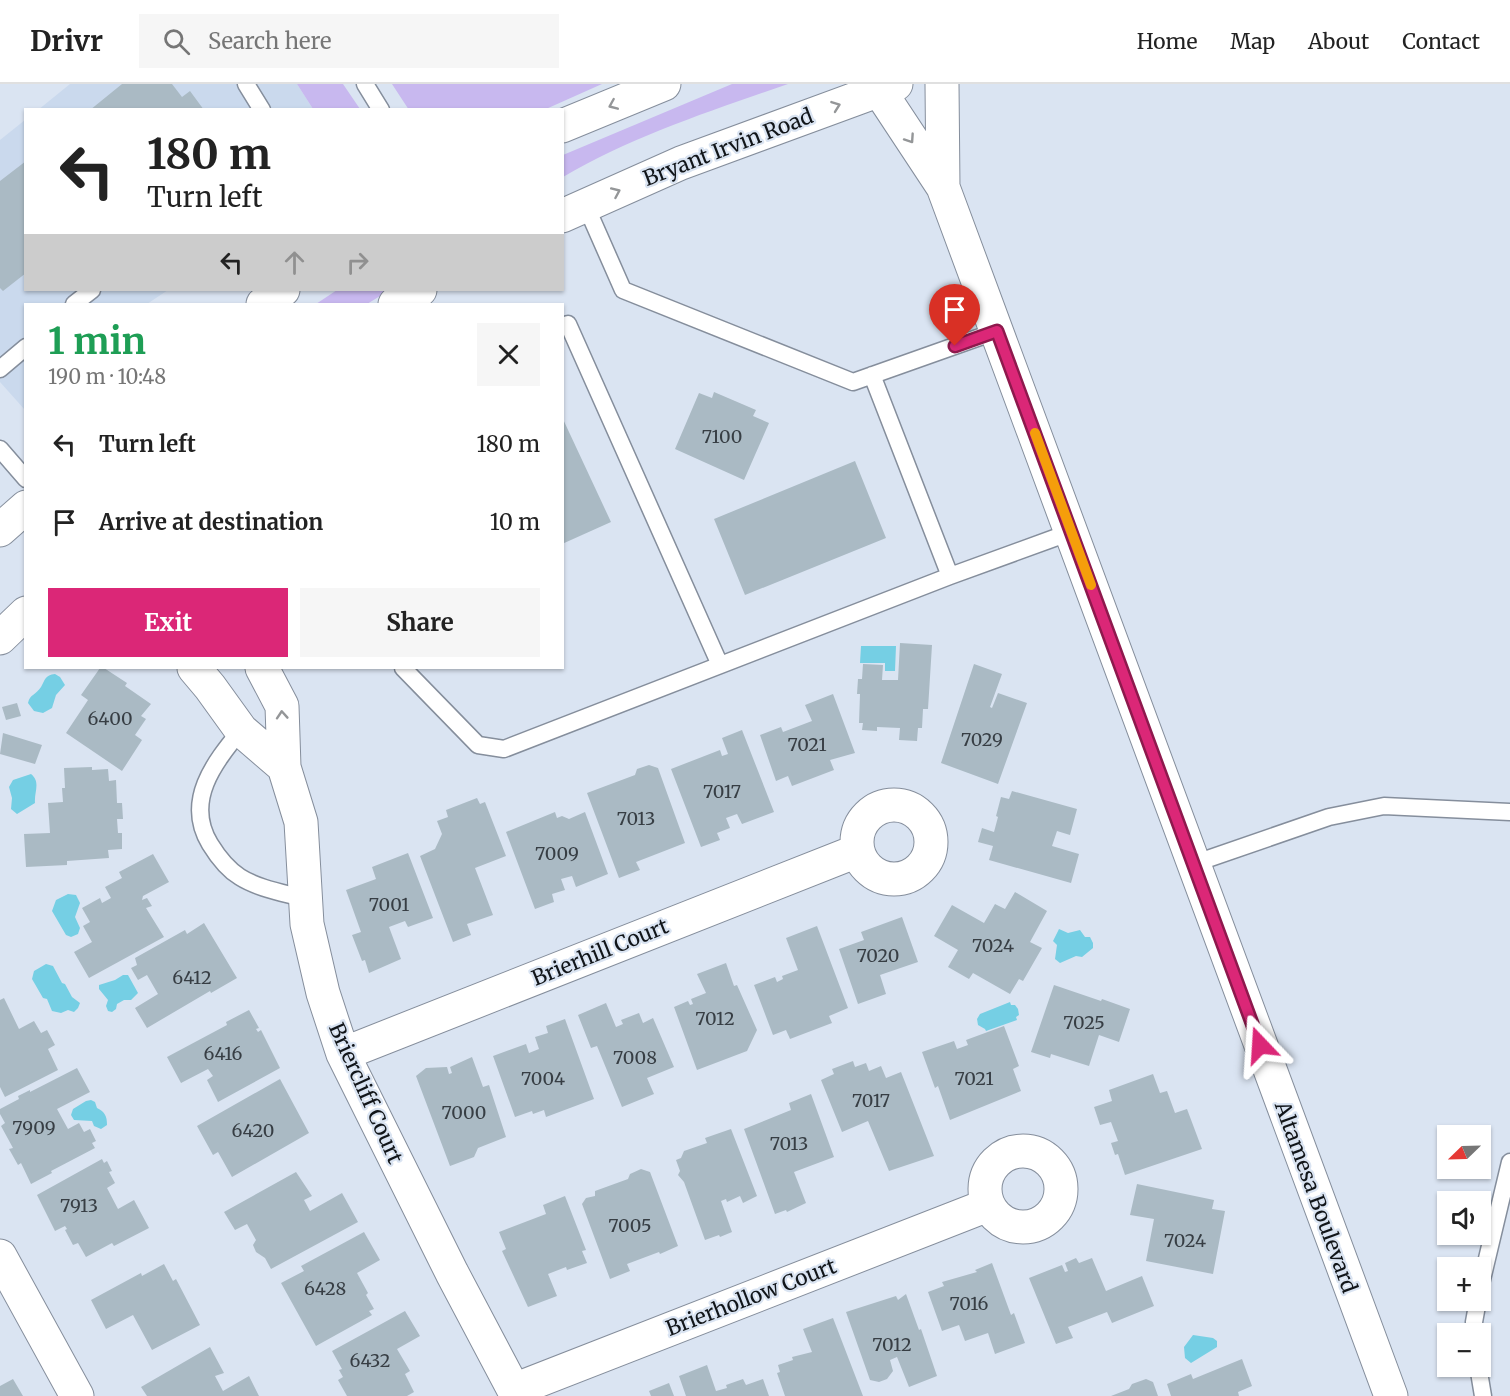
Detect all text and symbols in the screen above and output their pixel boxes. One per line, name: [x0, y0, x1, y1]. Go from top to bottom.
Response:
search box: [139, 14, 559, 68]
text: Drivr: [30, 23, 103, 59]
icon: search: [160, 25, 193, 58]
text: Search here: [208, 27, 331, 55]
text: Home: [1137, 28, 1197, 55]
text: Map: [1230, 28, 1275, 55]
text: About: [1308, 28, 1369, 55]
text: Contact: [1402, 28, 1480, 55]
one-way arrow: [608, 98, 619, 110]
one-way arrow: [831, 100, 841, 113]
street label: Bryant Irvin Road: [639, 102, 817, 192]
text: 180 m: [147, 128, 271, 180]
icon: left: [48, 132, 126, 210]
one-way arrow: [903, 132, 914, 143]
text: Turn left: [147, 180, 262, 214]
one-way arrow: [609, 187, 620, 199]
icon: left: [215, 246, 248, 279]
icon: ahead: [278, 246, 311, 279]
icon: right: [341, 246, 374, 279]
pin: [929, 284, 980, 346]
icon: arrive: [938, 293, 971, 326]
text: 1 min: [48, 319, 146, 364]
button: close: [477, 323, 540, 386]
text: 190 m · 10:48: [48, 364, 166, 389]
house number: 7100: [702, 425, 742, 448]
icon: left: [48, 428, 81, 461]
text: Turn left: [99, 430, 196, 458]
text: 180 m: [476, 430, 540, 458]
icon: arrive: [48, 506, 81, 539]
text: Arrive at destination: [99, 508, 323, 536]
text: 10 m: [490, 508, 540, 536]
button: Exit: [48, 588, 288, 657]
button: Share: [300, 588, 540, 657]
house number: 6400: [87, 707, 133, 730]
one-way arrow: [276, 710, 289, 719]
house number: 7029: [961, 728, 1003, 751]
house number: 7021: [787, 733, 827, 756]
house number: 7017: [703, 780, 741, 803]
house number: 7013: [617, 807, 655, 830]
house number: 7009: [535, 842, 579, 865]
house number: 7001: [369, 893, 409, 916]
street label: Brierhill Court: [528, 912, 672, 992]
house number: 7024: [972, 934, 1014, 957]
house number: 7020: [857, 944, 899, 967]
house number: 6412: [172, 966, 212, 989]
house number: 7012: [695, 1007, 735, 1030]
house number: 7025: [1063, 1011, 1105, 1034]
position arrow: [1228, 1013, 1292, 1077]
street label: Briercliff Court: [323, 1018, 409, 1168]
house number: 6416: [204, 1042, 243, 1065]
house number: 7008: [613, 1046, 657, 1069]
house number: 7004: [521, 1067, 565, 1090]
house number: 7021: [954, 1067, 994, 1090]
house number: 7017: [852, 1089, 890, 1112]
street label: Altamesa Boulevard: [1268, 1097, 1363, 1297]
house number: 7000: [442, 1101, 486, 1124]
house number: 7909: [12, 1116, 56, 1139]
house number: 6420: [232, 1119, 274, 1142]
north arrow: [1437, 1125, 1491, 1179]
map controls: [1437, 1125, 1491, 1377]
house number: 7013: [770, 1132, 808, 1155]
button: sound: [1437, 1191, 1491, 1245]
house number: 7913: [60, 1194, 98, 1217]
house number: 7005: [608, 1214, 652, 1237]
house number: 7024: [1164, 1229, 1206, 1252]
street label: Brierhollow Court: [662, 1252, 840, 1342]
button: +: [1437, 1257, 1491, 1311]
house number: 6428: [304, 1277, 346, 1300]
house number: 7016: [950, 1292, 989, 1315]
button: −: [1437, 1323, 1491, 1377]
house number: 7012: [872, 1333, 912, 1356]
house number: 6432: [350, 1349, 390, 1372]

